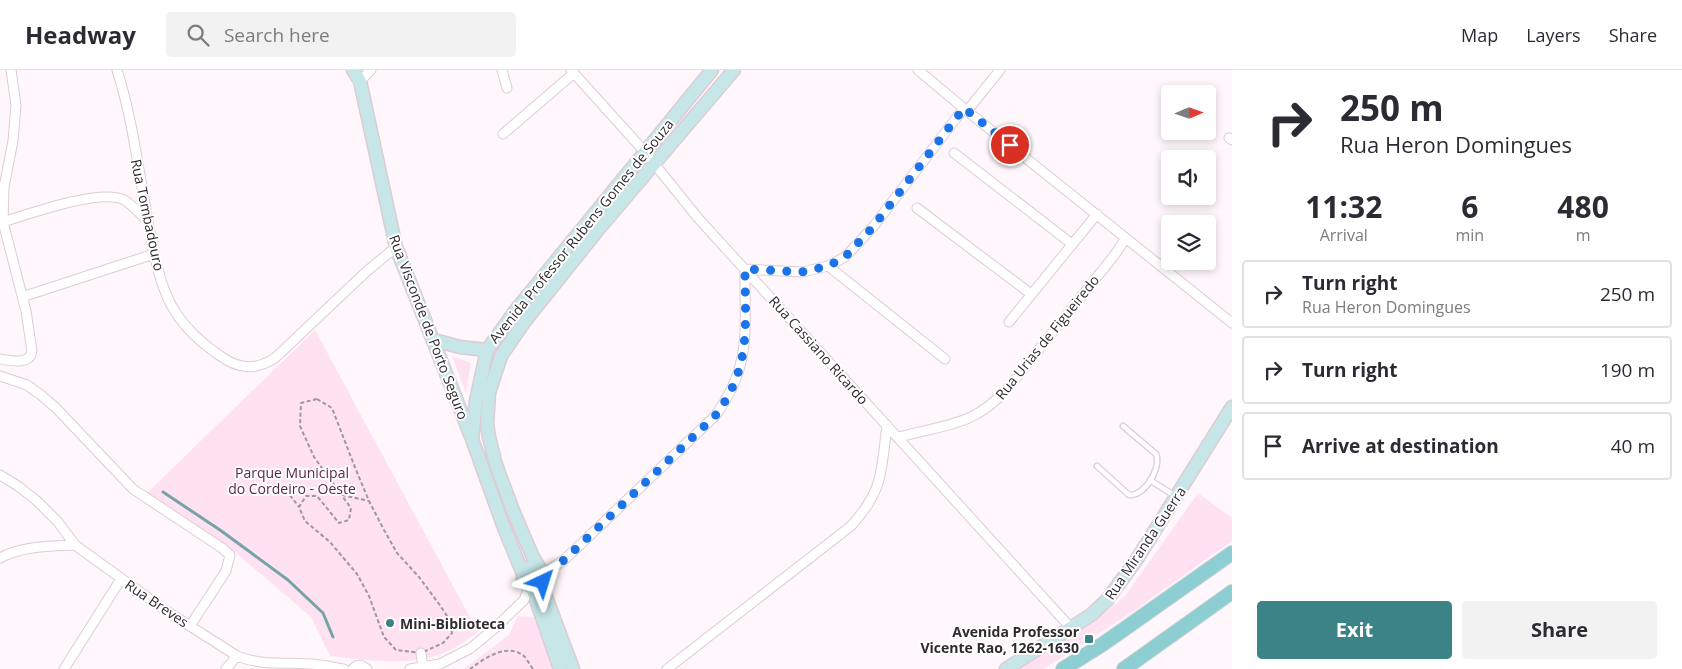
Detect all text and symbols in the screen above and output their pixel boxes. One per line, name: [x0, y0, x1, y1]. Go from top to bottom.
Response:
search box: [166, 12, 516, 57]
text: Headway: [25, 18, 136, 51]
icon: search: [184, 21, 212, 49]
text: Search here: [224, 22, 330, 48]
text: Map: [1461, 23, 1498, 47]
text: Layers: [1526, 23, 1581, 47]
text: Share: [1609, 23, 1657, 47]
text: 250 m: [1340, 84, 1444, 131]
north arrow: [1161, 85, 1216, 140]
map controls: [1161, 85, 1216, 270]
icon: right: [1257, 90, 1322, 155]
street label: Avenida Professor Rubens Gomes de Souza: [484, 115, 678, 347]
pin: [989, 124, 1031, 166]
text: Rua Heron Domingues: [1340, 129, 1572, 159]
icon: arrive: [996, 131, 1024, 159]
button: sound: [1161, 150, 1216, 205]
street label: Rua Tombadouro: [127, 157, 169, 273]
text: 11:32: [1305, 186, 1382, 227]
text: 6: [1461, 186, 1478, 227]
text: 480: [1557, 186, 1609, 227]
button: layers: [1161, 215, 1216, 270]
text: Arrival: [1320, 224, 1368, 246]
text: min: [1456, 224, 1484, 246]
text: m: [1576, 224, 1591, 246]
street label: Rua Visconde de Porto Seguro: [385, 232, 473, 422]
text: Turn right: [1302, 270, 1397, 296]
street label: Rua Urias de Figueiredo: [991, 271, 1103, 403]
icon: right: [1259, 280, 1287, 308]
text: 250 m: [1600, 281, 1655, 307]
street label: Rua Cassiano Ricardo: [765, 292, 873, 408]
text: Rua Heron Domingues: [1302, 296, 1471, 318]
icon: right: [1259, 356, 1287, 384]
text: Turn right: [1302, 357, 1397, 383]
text: 190 m: [1600, 357, 1655, 383]
icon: arrive: [1259, 432, 1287, 460]
text: Arrive at destination: [1302, 433, 1499, 459]
text: 40 m: [1611, 433, 1655, 459]
park label: Parque Municipal do Cordeiro - Oeste: [228, 463, 356, 498]
street label: Rua Miranda Guerra: [1100, 483, 1190, 603]
position arrow: [516, 555, 568, 607]
street label: Rua Breves: [122, 575, 193, 631]
button: Exit: [1257, 601, 1452, 659]
button: Share: [1462, 601, 1657, 659]
place label: Mini-Biblioteca: [400, 614, 505, 633]
marker: Mini-Biblioteca: [384, 617, 396, 629]
place label: Avenida Professor Vicente Rao, 1262-1630: [920, 622, 1080, 657]
marker: Avenida Professor Vicente Rao, 1262-1630: [1083, 633, 1095, 645]

